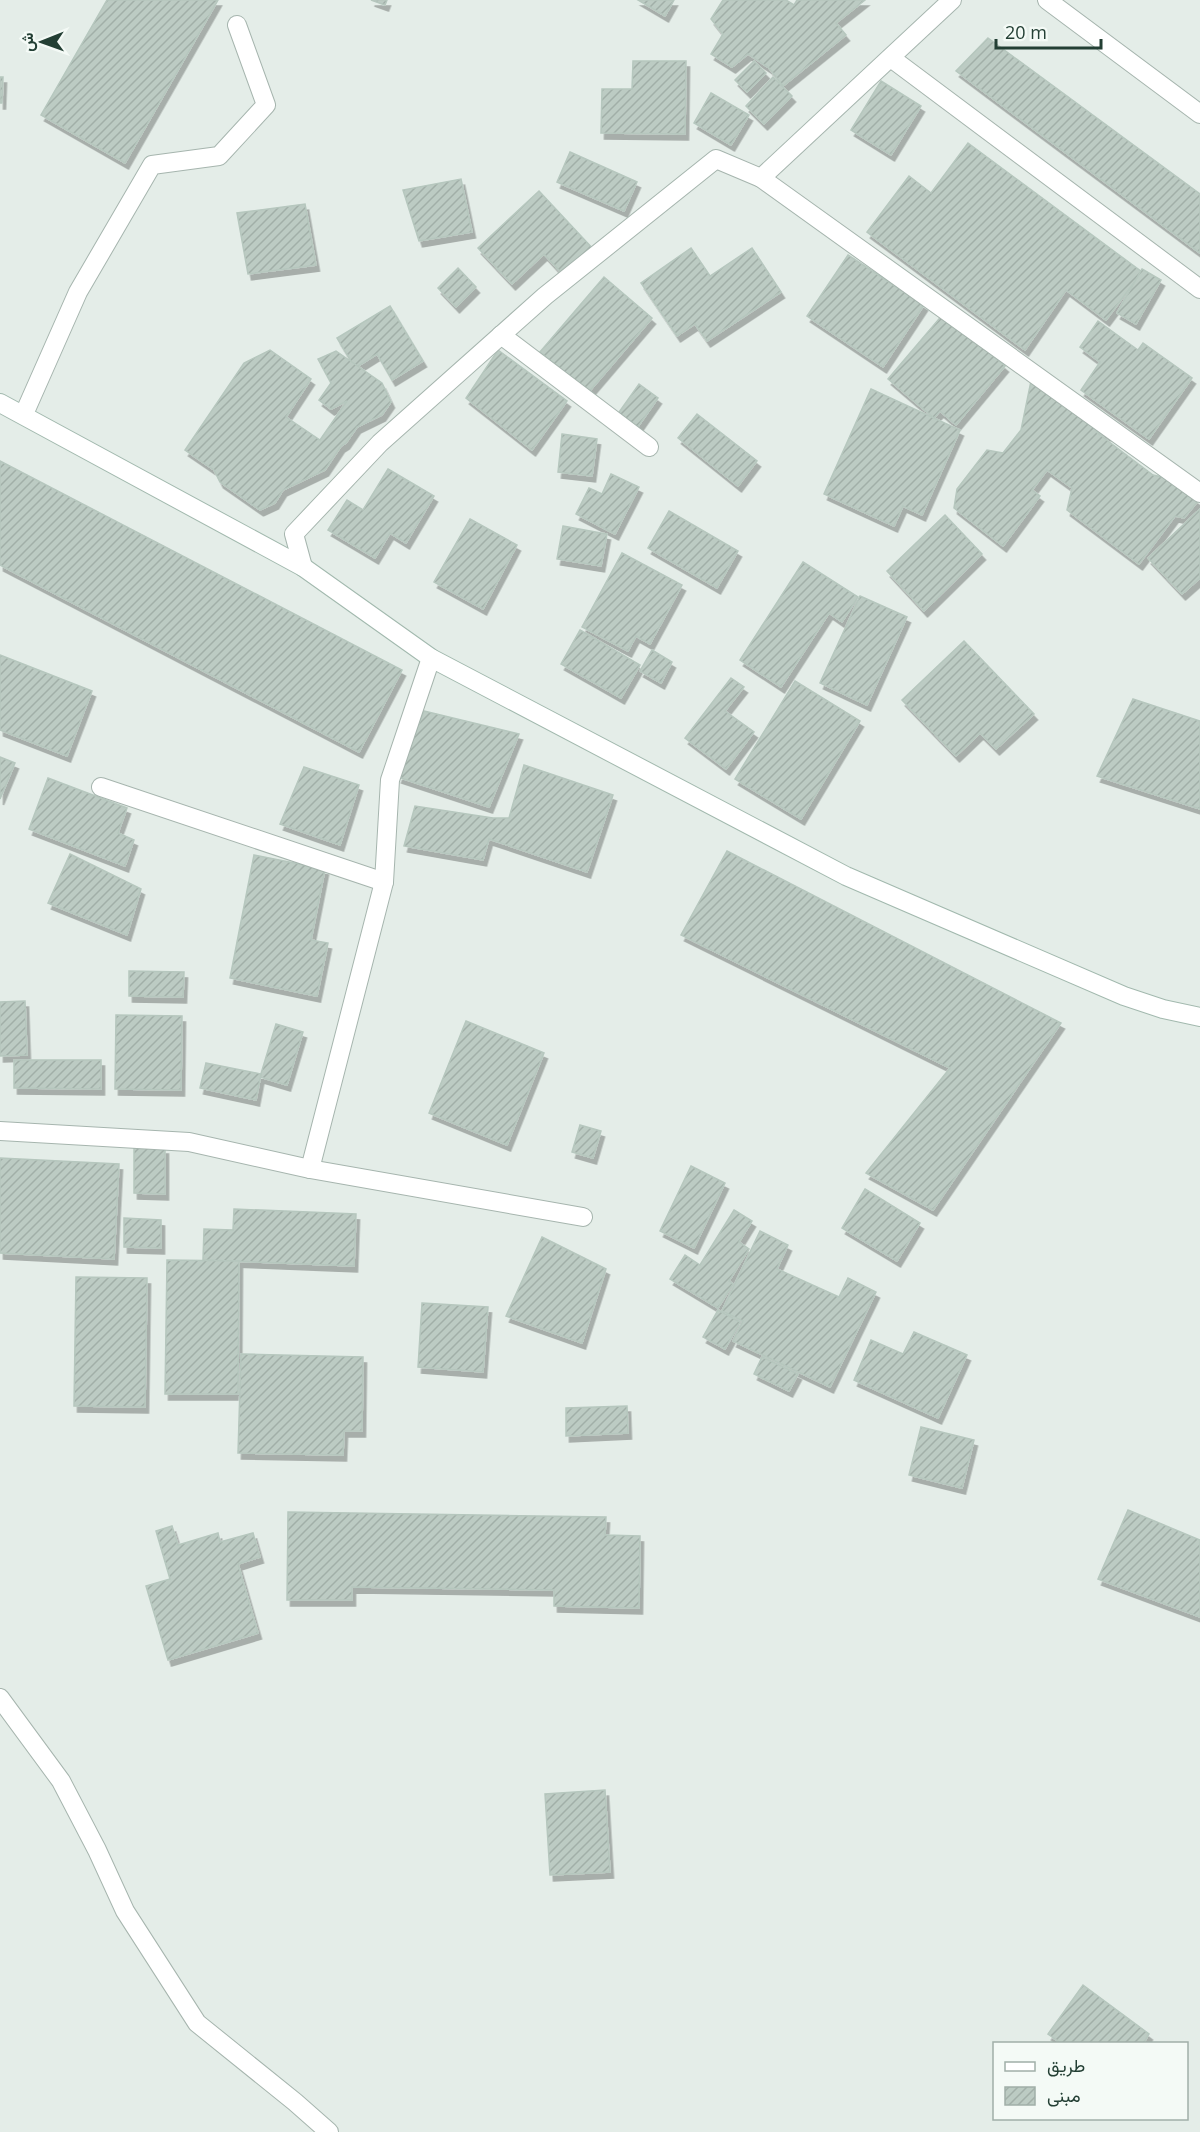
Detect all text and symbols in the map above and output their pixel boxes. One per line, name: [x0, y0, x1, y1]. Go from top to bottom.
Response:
north arrow: [12, 12, 72, 72]
scale bar: [996, 12, 1101, 50]
text: 20 m: [1005, 20, 1047, 44]
text: ش: [16, 32, 38, 52]
legend: [993, 2042, 1188, 2120]
text: طريق: [1047, 2053, 1085, 2077]
text: مبنى: [1047, 2083, 1081, 2107]

